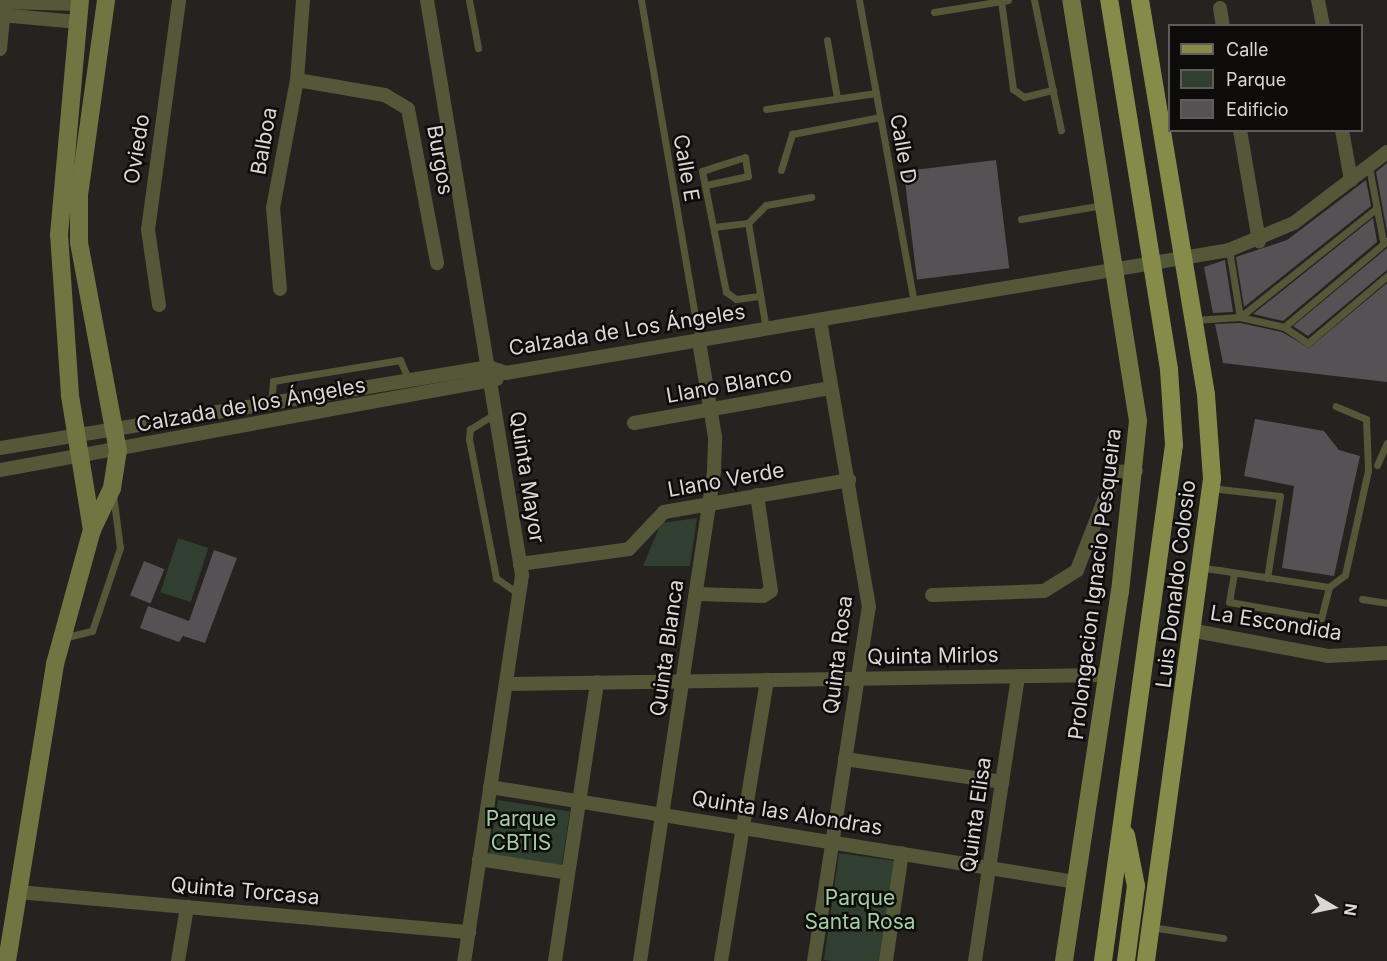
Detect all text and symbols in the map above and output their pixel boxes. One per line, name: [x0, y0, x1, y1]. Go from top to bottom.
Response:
legend: [1168, 24, 1363, 132]
text: Calle: [1226, 39, 1268, 60]
text: Parque: [1226, 69, 1286, 90]
text: Edificio: [1226, 99, 1289, 120]
street label: Balboa: [246, 105, 282, 177]
street label: Oviedo: [119, 112, 155, 186]
street label: Calle D: [884, 112, 922, 186]
street label: Burgos: [421, 123, 459, 197]
street label: Calle E: [668, 132, 704, 204]
street label: Calzada de Los Ángeles: [507, 299, 747, 361]
street label: Llano Blanco: [664, 362, 794, 408]
street label: Calzada de los Ángeles: [134, 372, 368, 438]
street label: Quinta Mayor: [504, 409, 550, 545]
street label: Prolongacion Ignacio Pesqueira: [1063, 427, 1127, 741]
street label: Llano Verde: [666, 457, 786, 503]
street label: Luis Donaldo Colosio: [1151, 479, 1201, 689]
street label: Quinta Blanca: [645, 578, 689, 718]
street label: Quinta Rosa: [818, 594, 858, 716]
street label: La Escondida: [1208, 600, 1344, 646]
street label: Quinta Mirlos: [867, 642, 999, 670]
street label: Quinta Elisa: [955, 756, 997, 874]
street label: Quinta las Alondras: [690, 785, 884, 841]
park label: Parque CBTIS: [486, 806, 556, 856]
street label: Quinta Torcasa: [169, 872, 321, 910]
north arrow: [1303, 877, 1363, 937]
park label: Parque Santa Rosa: [804, 885, 916, 935]
text: N: [1340, 902, 1362, 917]

